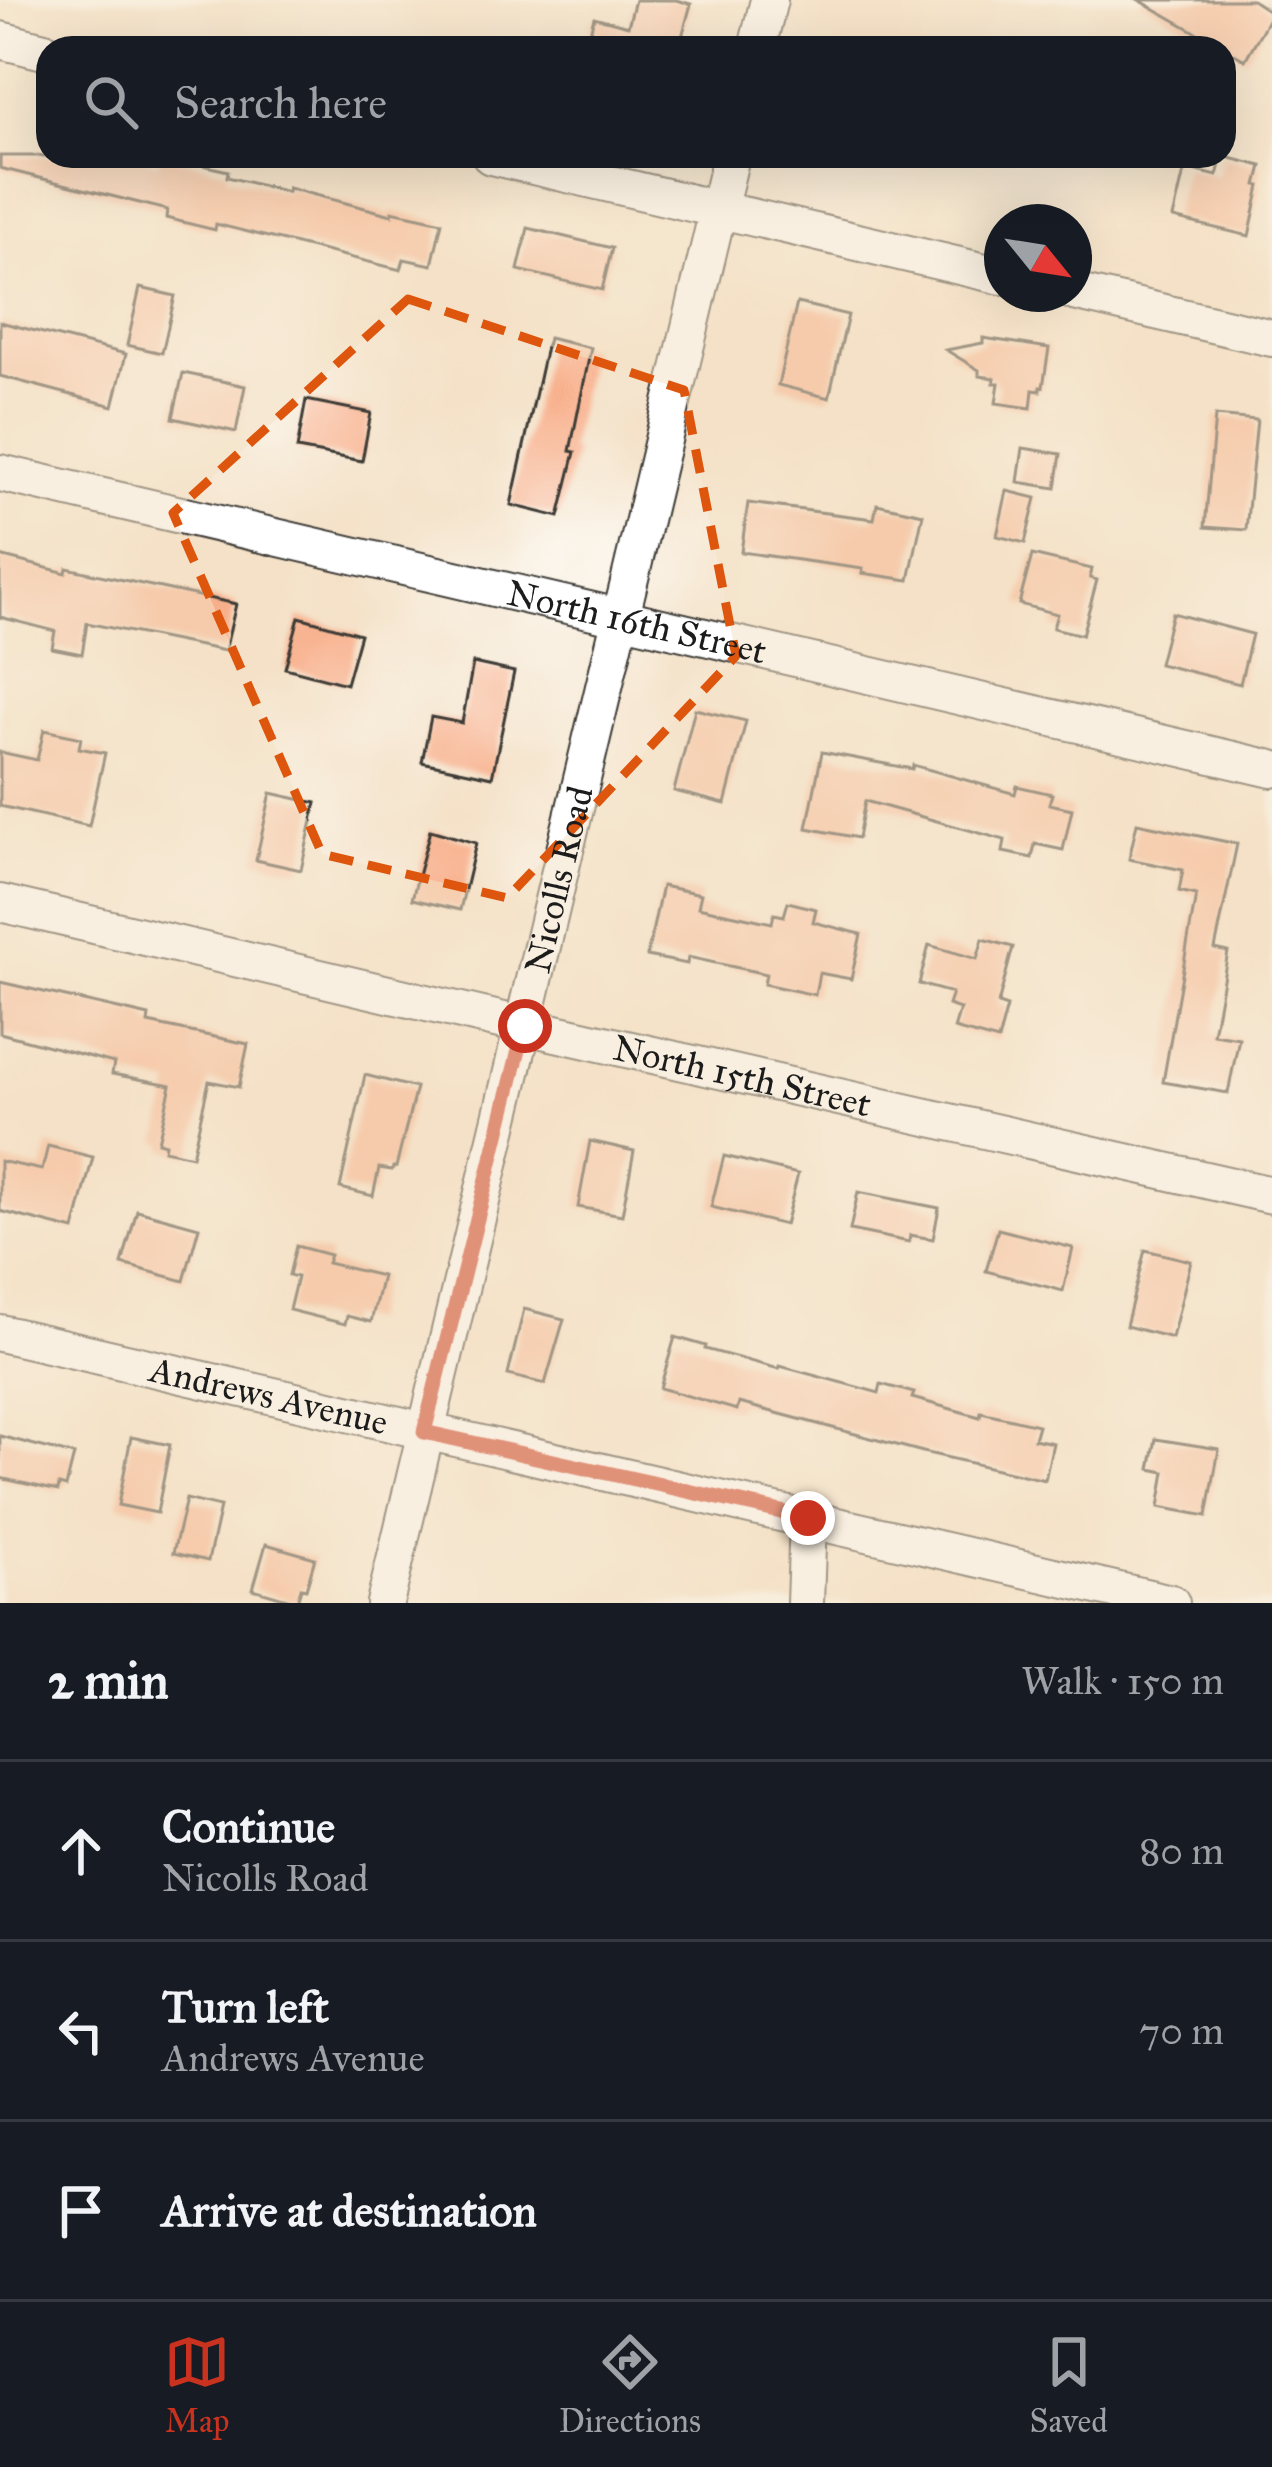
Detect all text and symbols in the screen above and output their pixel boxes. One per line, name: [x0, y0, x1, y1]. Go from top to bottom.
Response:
search box: [36, 36, 1236, 168]
icon: search: [78, 69, 144, 135]
text: Search here: [174, 75, 387, 130]
north arrow: [984, 204, 1092, 312]
street label: North 16th Street: [503, 571, 771, 674]
street label: Nicolls Road: [515, 782, 603, 978]
route start: [498, 999, 552, 1053]
street label: North 15th Street: [609, 1026, 875, 1127]
street label: Andrews Avenue: [144, 1347, 392, 1445]
route end: [781, 1491, 835, 1545]
text: 2 min: [48, 1650, 169, 1712]
text: Walk · 150 m: [1021, 1657, 1224, 1705]
text: Continue: [162, 1799, 335, 1854]
icon: ahead: [48, 1818, 114, 1884]
text: 80 m: [1139, 1827, 1224, 1875]
text: Nicolls Road: [162, 1854, 369, 1902]
text: Turn left: [162, 1979, 329, 2034]
icon: left: [48, 1998, 114, 2064]
text: 70 m: [1139, 2007, 1224, 2055]
text: Andrews Avenue: [162, 2034, 425, 2082]
icon: arrive: [48, 2178, 114, 2244]
text: Arrive at destination: [162, 2183, 537, 2238]
tab: Map: [164, 2329, 230, 2441]
tab: Directions: [559, 2329, 701, 2441]
tab: Saved: [1029, 2329, 1108, 2441]

